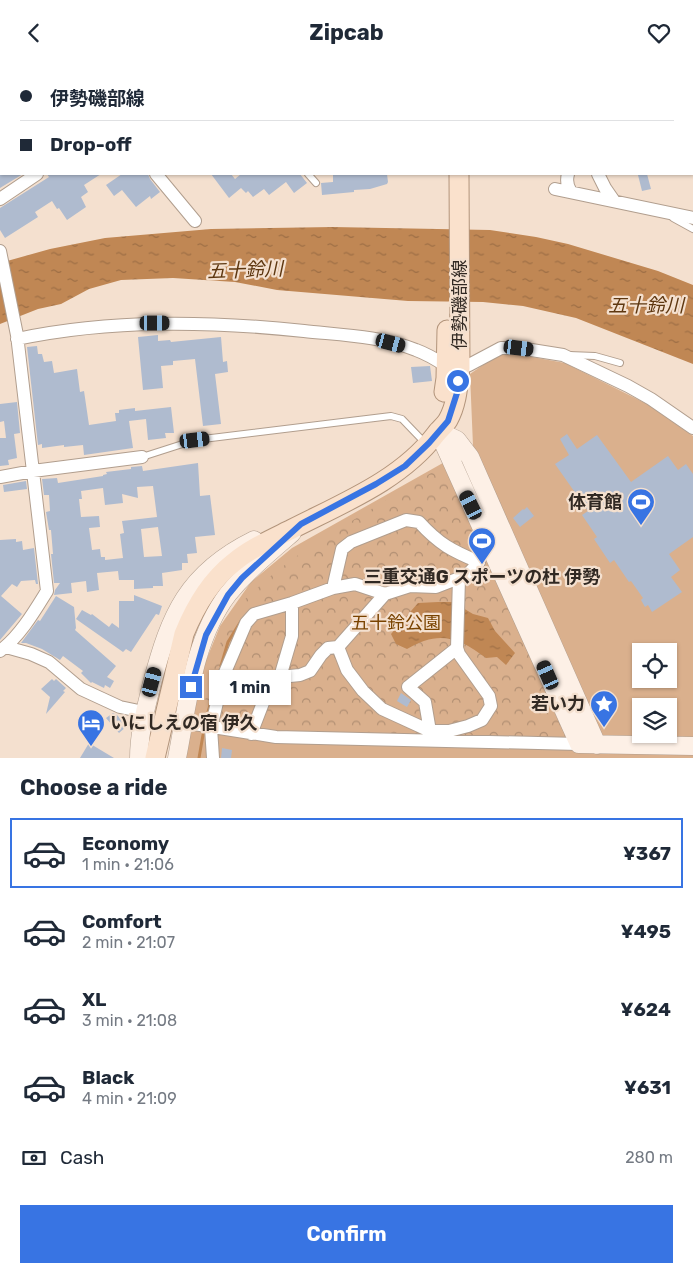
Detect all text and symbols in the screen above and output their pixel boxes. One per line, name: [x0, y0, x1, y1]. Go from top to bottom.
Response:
icon: back: [20, 19, 48, 47]
text: Zipcab: [309, 19, 384, 46]
icon: heart: [645, 19, 673, 47]
text: 伊勢磯部線: [50, 87, 145, 110]
text: Drop-off: [50, 133, 132, 156]
water label: 五十鈴川: [207, 257, 285, 283]
street label: 伊勢磯部線: [449, 260, 471, 350]
water label: 五十鈴川: [608, 294, 686, 317]
car: [140, 316, 170, 331]
car: [374, 332, 407, 354]
car: [503, 339, 534, 357]
route start: [447, 370, 469, 392]
car: [179, 431, 210, 449]
sports icon: 体育館: [626, 487, 656, 526]
car: [457, 488, 484, 522]
place label: 体育館: [568, 491, 622, 513]
sports icon: 三重交通G スポーツの杜 伊勢: [467, 526, 497, 565]
place label: 三重交通G スポーツの杜 伊勢: [364, 566, 600, 588]
park label: 五十鈴公園: [351, 612, 441, 634]
map controls: [632, 643, 677, 743]
button: locate: [632, 643, 677, 688]
car: [535, 658, 560, 692]
car: [140, 666, 163, 698]
callout: 1 min: [208, 669, 291, 705]
route end: [180, 676, 202, 698]
text: 1 min: [230, 678, 270, 697]
place icon: 若い力: [589, 689, 619, 728]
place label: 若い力: [531, 693, 585, 715]
button: layers: [632, 698, 677, 743]
hotel icon: いにしえの宿 伊久: [76, 708, 106, 747]
place label: いにしえの宿 伊久: [110, 712, 258, 734]
text: Choose a ride: [20, 774, 167, 801]
icon: car: [22, 831, 67, 876]
text: Economy: [82, 832, 169, 855]
text: ¥367: [623, 842, 671, 865]
text: 1 min · 21:06: [82, 855, 174, 874]
icon: car: [22, 909, 67, 954]
text: Comfort: [82, 910, 162, 933]
text: ¥495: [621, 920, 671, 943]
text: 2 min · 21:07: [82, 933, 175, 952]
icon: car: [22, 987, 67, 1032]
text: XL: [82, 988, 106, 1011]
text: ¥624: [620, 998, 671, 1021]
text: 3 min · 21:08: [82, 1011, 177, 1030]
icon: car: [22, 1065, 67, 1110]
text: Black: [82, 1066, 134, 1089]
text: ¥631: [624, 1076, 671, 1099]
text: 4 min · 21:09: [82, 1089, 177, 1108]
icon: cash: [20, 1144, 48, 1172]
text: Cash: [60, 1146, 104, 1169]
text: 280 m: [625, 1148, 673, 1167]
button: Confirm: [20, 1205, 673, 1263]

